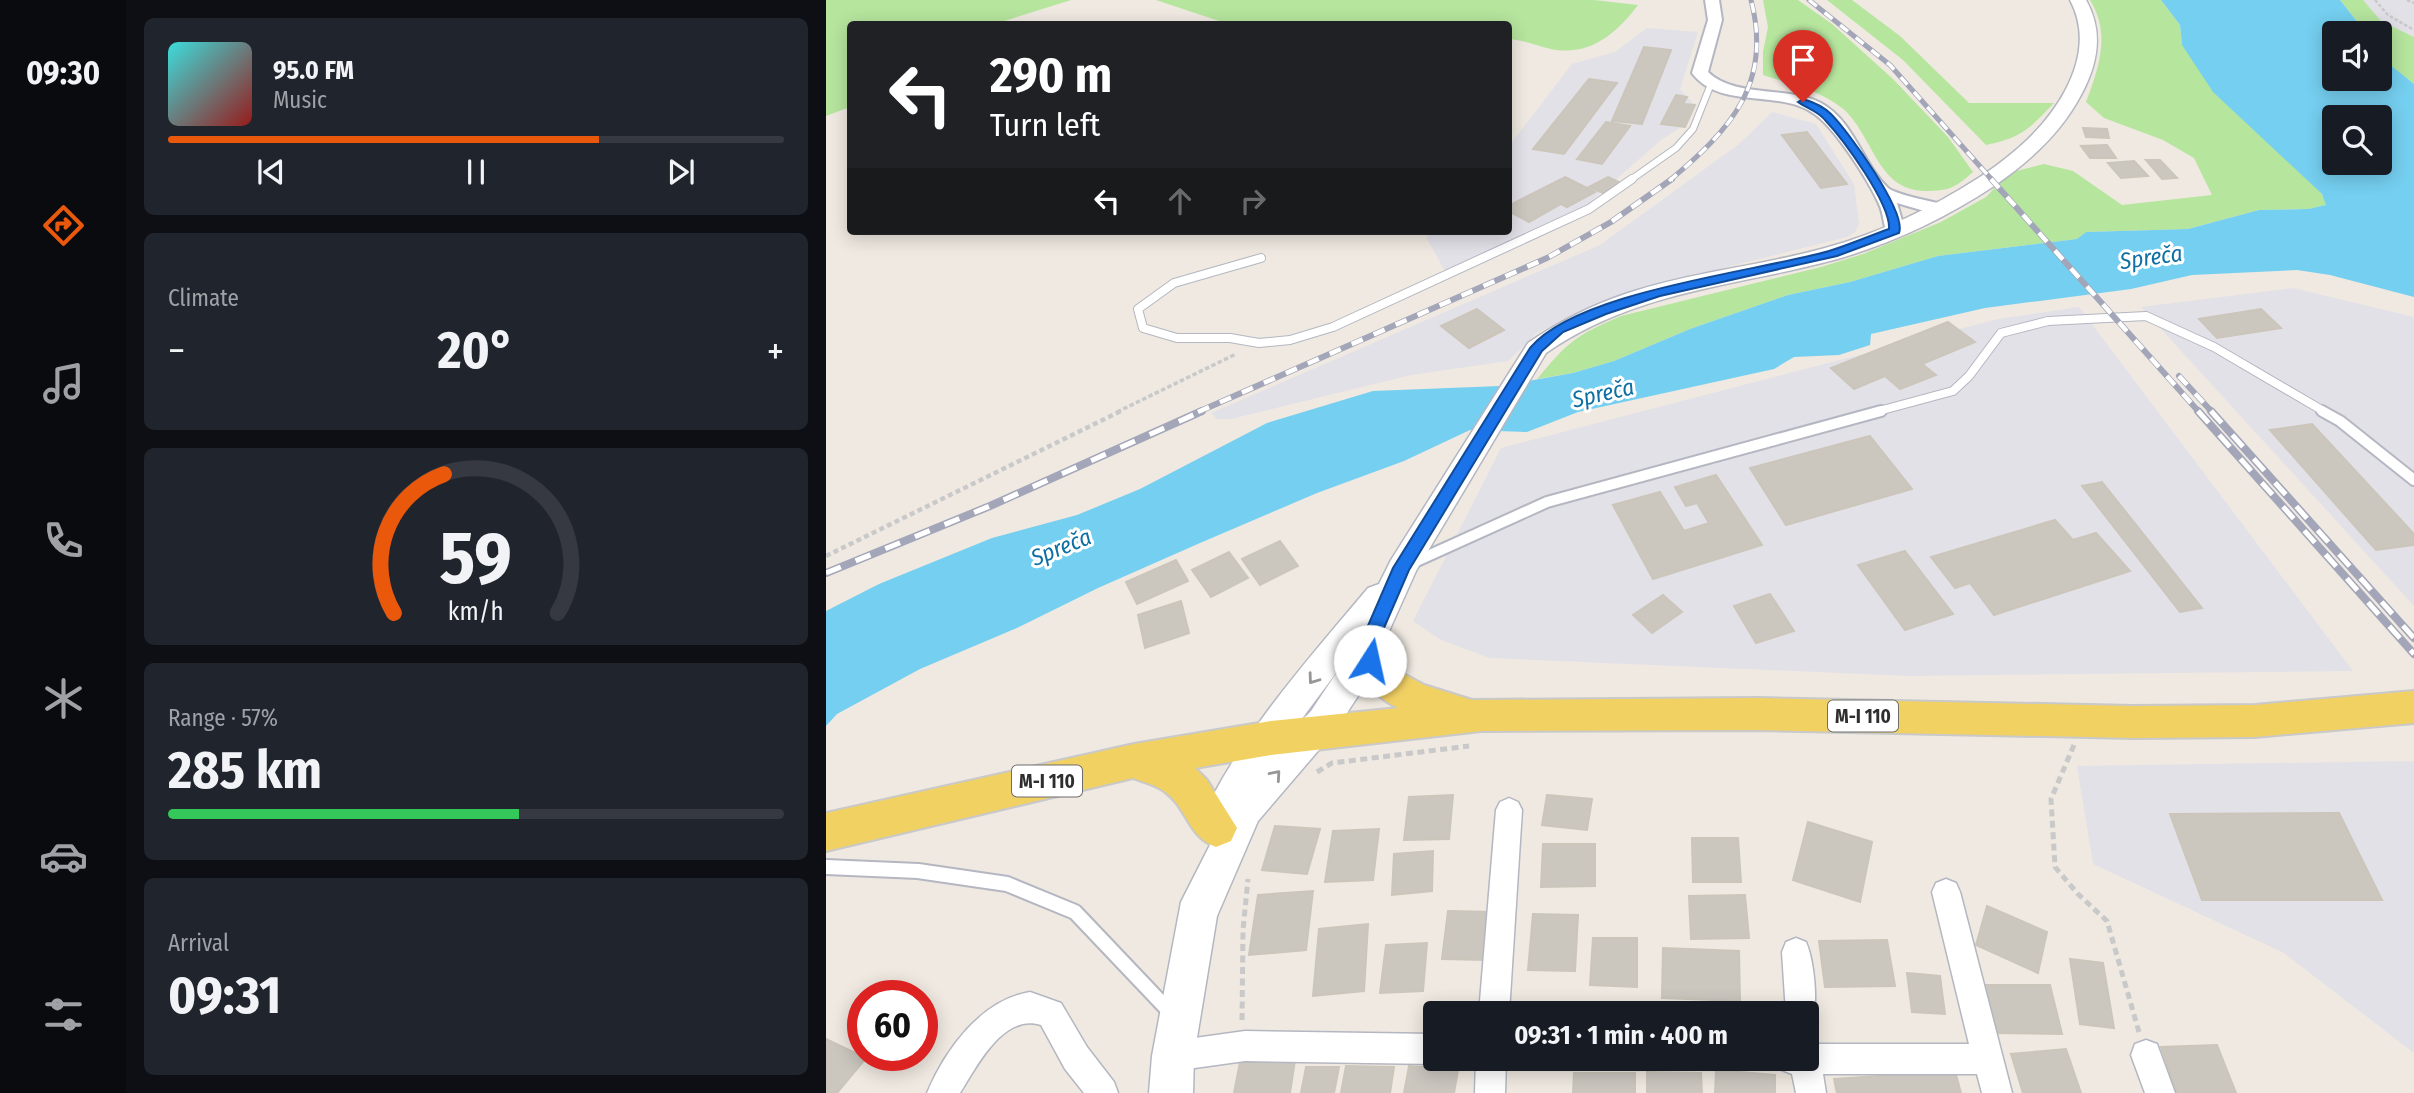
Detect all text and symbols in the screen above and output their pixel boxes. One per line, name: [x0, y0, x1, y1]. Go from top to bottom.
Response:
map controls: [2322, 21, 2392, 175]
button: sound: [2322, 21, 2392, 91]
pin: [1773, 30, 1833, 102]
icon: arrive: [1784, 41, 1822, 79]
text: 290 m: [990, 46, 1112, 105]
icon: left: [875, 49, 966, 140]
text: 09:30: [26, 54, 100, 92]
text: 95.0 FM: [273, 55, 354, 86]
text: Music: [273, 86, 327, 114]
button: search: [2322, 105, 2392, 175]
text: Turn left: [990, 106, 1100, 144]
icon: previous: [252, 153, 290, 191]
icon: pause: [457, 153, 495, 191]
icon: next: [662, 153, 700, 191]
icon: left: [1088, 182, 1126, 220]
icon: ahead: [1161, 182, 1199, 220]
icon: right: [1234, 182, 1272, 220]
icon: directions: [39, 201, 88, 250]
water label: Spreča: [2117, 239, 2184, 275]
text: Climate: [168, 284, 239, 312]
text: 20°: [438, 319, 514, 382]
text: −: [168, 328, 185, 374]
text: +: [767, 328, 784, 374]
icon: music: [39, 359, 88, 408]
water label: Spreča: [1568, 372, 1637, 414]
text: 59: [440, 515, 512, 602]
icon: phone: [39, 516, 88, 565]
water label: Spreča: [1026, 522, 1095, 572]
text: km/h: [448, 596, 504, 626]
position arrow: [1333, 624, 1407, 698]
one-way arrow: [1309, 671, 1321, 684]
icon: climate: [39, 674, 88, 723]
road number: M-I 110: [1828, 701, 1898, 732]
text: Range · 57%: [168, 704, 278, 732]
text: 285 km: [168, 739, 322, 802]
road number: M-I 110: [1012, 766, 1082, 796]
one-way arrow: [1267, 770, 1280, 783]
icon: car: [39, 832, 88, 881]
text: Arrival: [168, 929, 229, 957]
text: 09:31: [168, 964, 281, 1027]
speed limit sign: 60: [847, 980, 938, 1071]
icon: filters: [39, 990, 88, 1039]
text: 09:31 · 1 min · 400 m: [1514, 1020, 1728, 1051]

